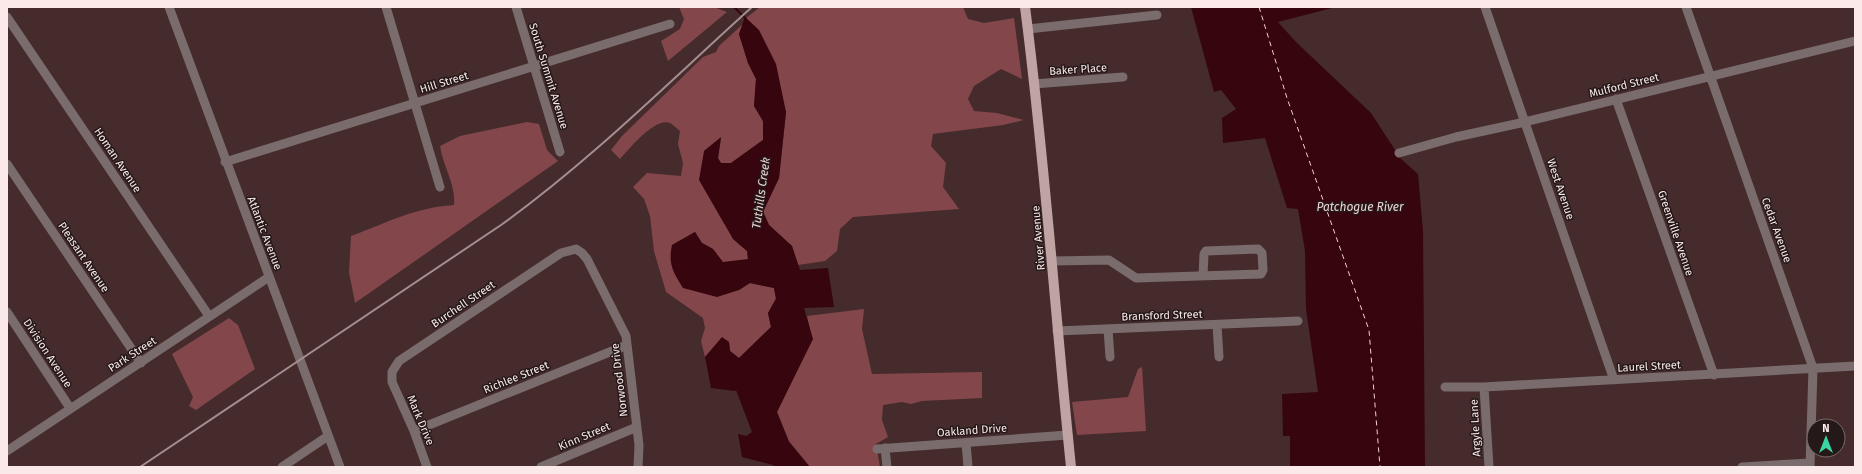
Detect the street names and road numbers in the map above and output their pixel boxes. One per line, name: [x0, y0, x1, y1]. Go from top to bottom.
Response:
street label: South Summit Avenue: [526, 22, 571, 131]
street label: Baker Place: [1049, 61, 1107, 78]
street label: Hill Street: [418, 69, 470, 96]
street label: Mulford Street: [1588, 71, 1660, 100]
street label: Homan Avenue: [91, 125, 144, 195]
street label: West Avenue: [1544, 157, 1577, 221]
street label: Greenville Avenue: [1655, 189, 1696, 278]
street label: Atlantic Avenue: [245, 195, 284, 272]
street label: Cedar Avenue: [1759, 196, 1794, 264]
street label: River Avenue: [1029, 205, 1048, 271]
street label: Pleasant Avenue: [55, 220, 112, 295]
street label: Burchell Street: [429, 278, 498, 330]
street label: Bransford Street: [1121, 308, 1203, 323]
street label: Division Avenue: [21, 317, 75, 390]
street label: Park Street: [106, 334, 159, 375]
street label: Norwood Drive: [609, 342, 630, 418]
street label: Richlee Street: [482, 358, 551, 396]
street label: Laurel Street: [1617, 358, 1681, 375]
street label: Mark Drive: [404, 393, 437, 447]
street label: Argyle Lane: [1468, 399, 1483, 457]
street label: Kinn Street: [556, 420, 612, 453]
street label: Oakland Drive: [937, 422, 1007, 439]

